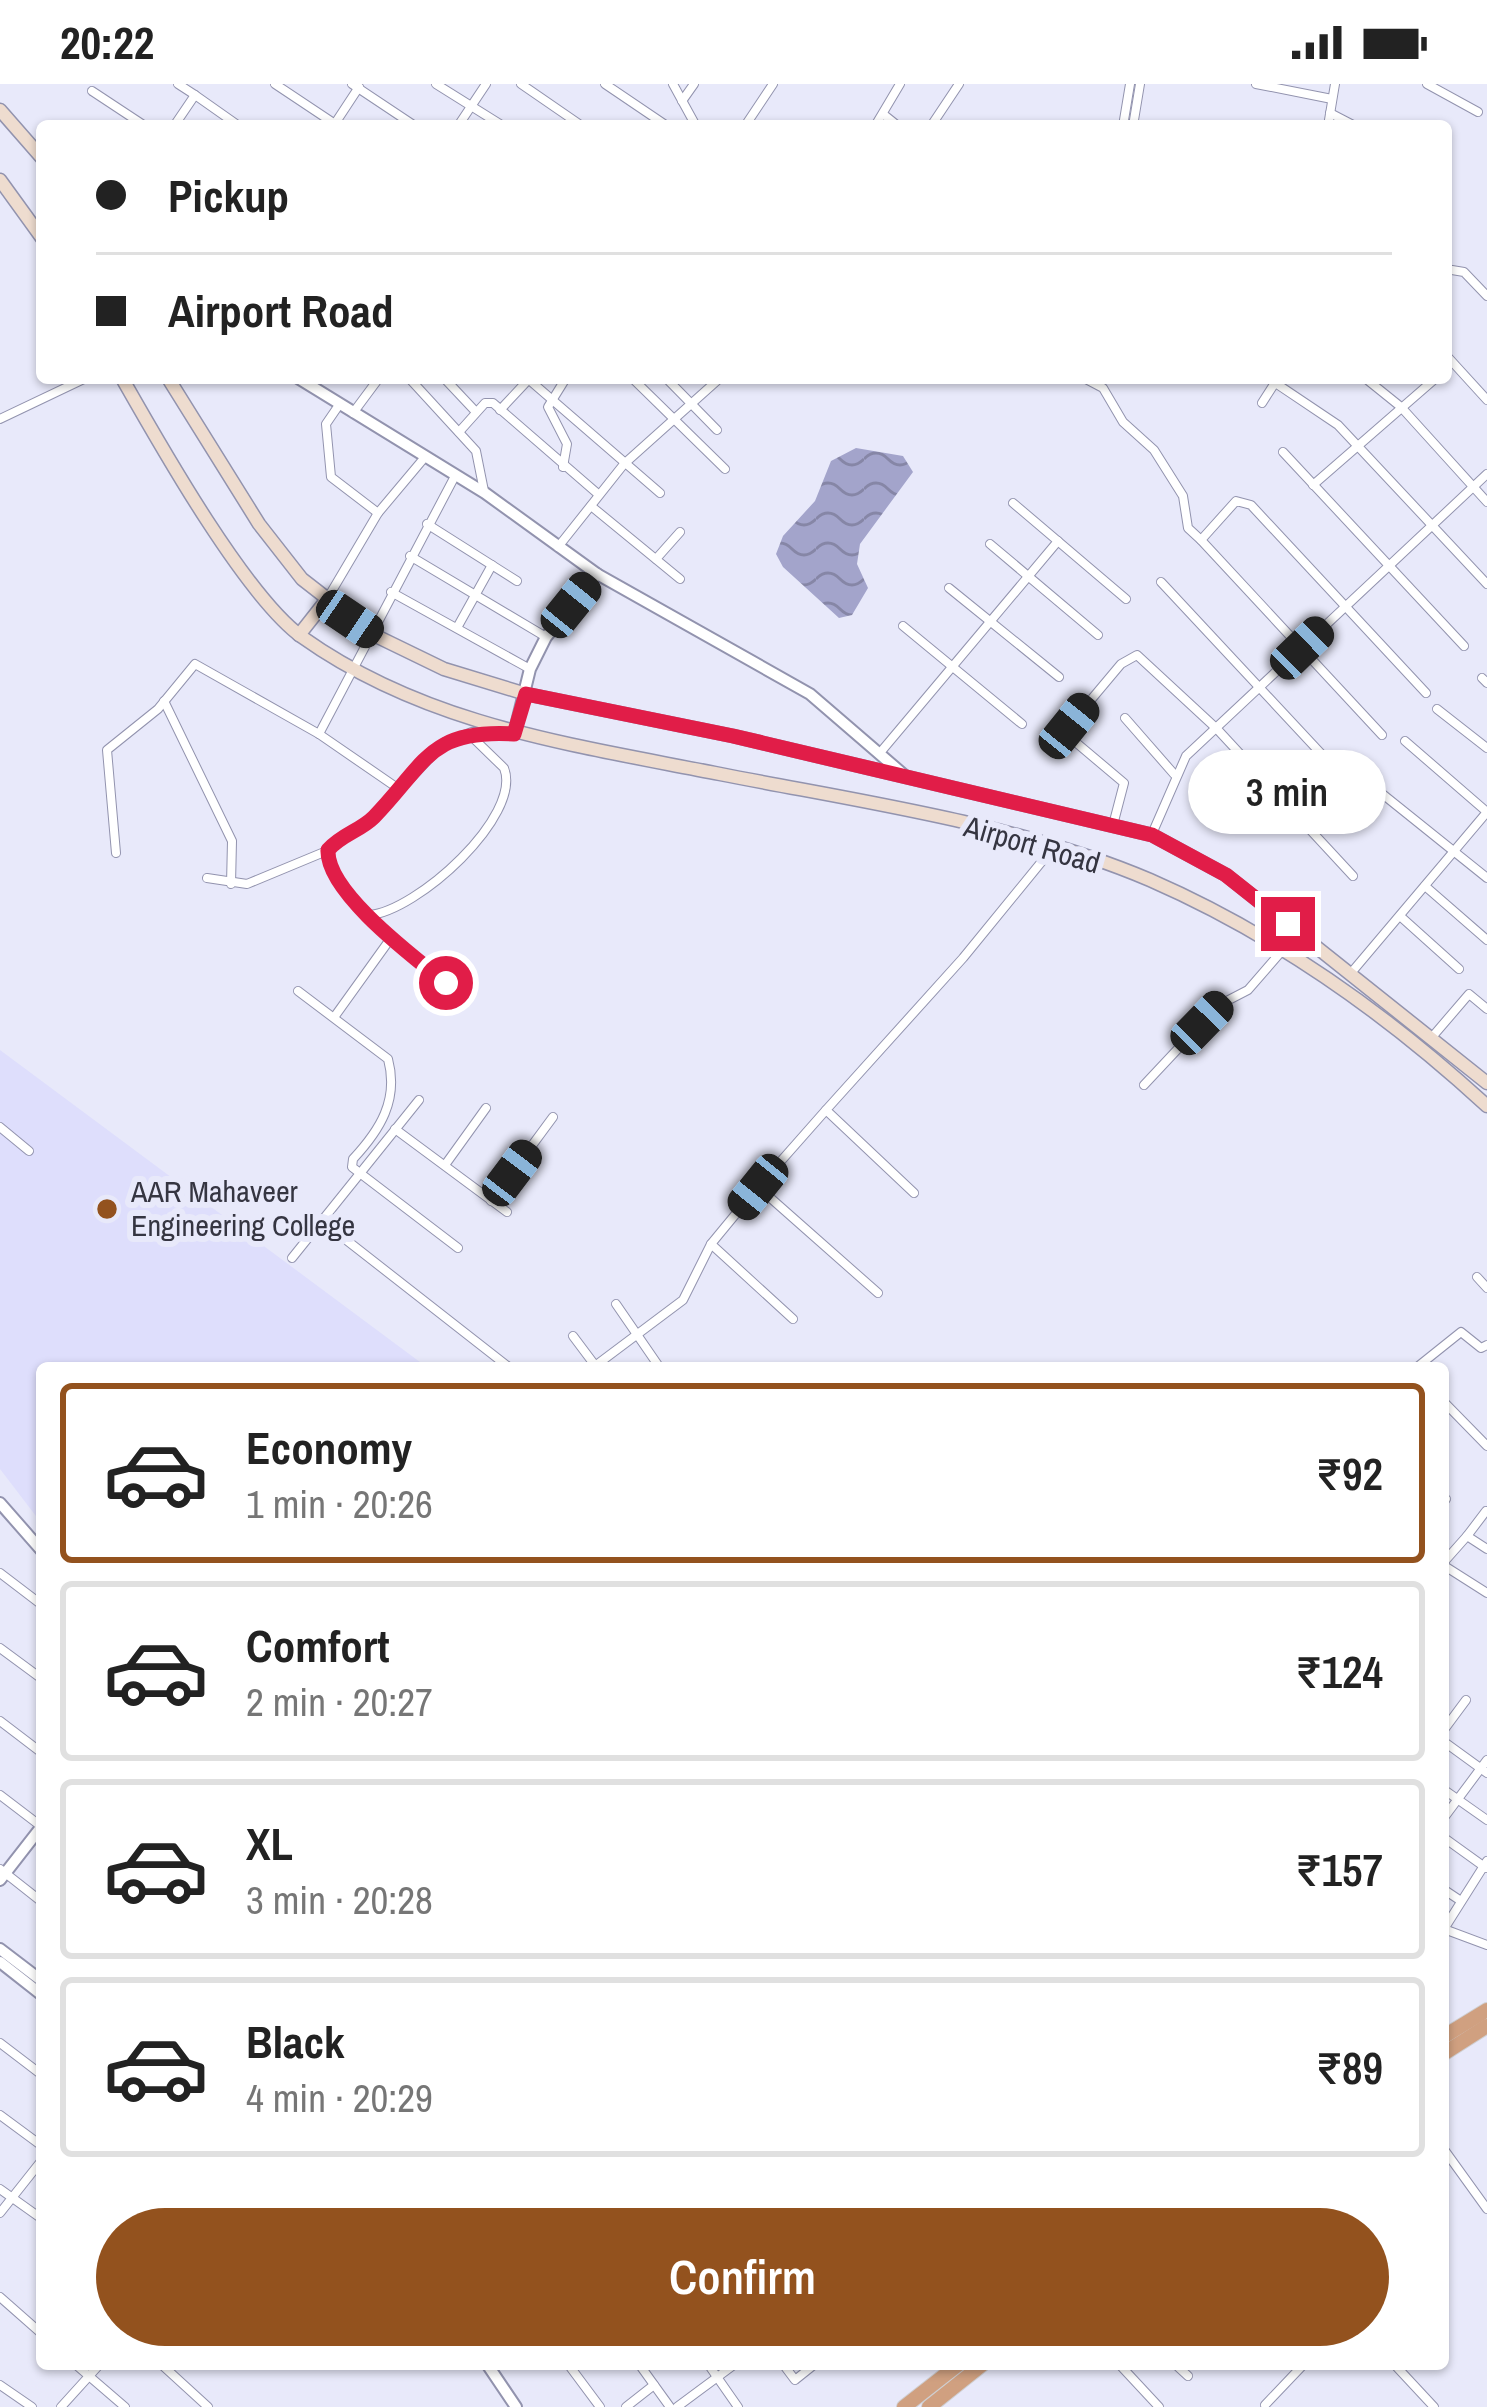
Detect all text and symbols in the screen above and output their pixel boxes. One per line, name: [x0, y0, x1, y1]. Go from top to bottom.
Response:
text: 20:22: [60, 12, 154, 73]
text: Pickup: [168, 165, 289, 226]
text: Airport Road: [168, 280, 394, 341]
car: [534, 566, 608, 644]
car: [310, 584, 390, 654]
car: [1264, 610, 1340, 686]
car: [1032, 687, 1106, 765]
callout: 3 min: [1189, 750, 1387, 834]
text: 3 min: [1246, 766, 1328, 818]
street label: Airport Road: [959, 805, 1105, 882]
route end: [1261, 897, 1315, 951]
route start: [419, 956, 473, 1010]
car: [1164, 985, 1240, 1061]
car: [476, 1133, 548, 1213]
car: [721, 1148, 795, 1226]
place label: AAR Mahaveer Engineering College: [130, 1171, 355, 1245]
marker: AAR Mahaveer Engineering College: [94, 1196, 120, 1222]
text: Economy: [246, 1417, 412, 1478]
icon: car: [102, 1419, 210, 1527]
text: ₹92: [1316, 1443, 1383, 1504]
text: 1 min · 20:26: [246, 1478, 433, 1530]
text: Comfort: [246, 1615, 389, 1676]
icon: car: [102, 1617, 210, 1725]
text: ₹124: [1296, 1641, 1383, 1702]
text: 2 min · 20:27: [246, 1676, 433, 1728]
text: XL: [246, 1813, 293, 1874]
icon: car: [102, 1815, 210, 1923]
text: ₹157: [1296, 1839, 1383, 1900]
text: 3 min · 20:28: [246, 1874, 433, 1926]
text: Black: [246, 2011, 344, 2072]
icon: car: [102, 2013, 210, 2121]
text: ₹89: [1316, 2037, 1383, 2098]
text: 4 min · 20:29: [246, 2072, 433, 2124]
button: Confirm: [96, 2208, 1389, 2346]

